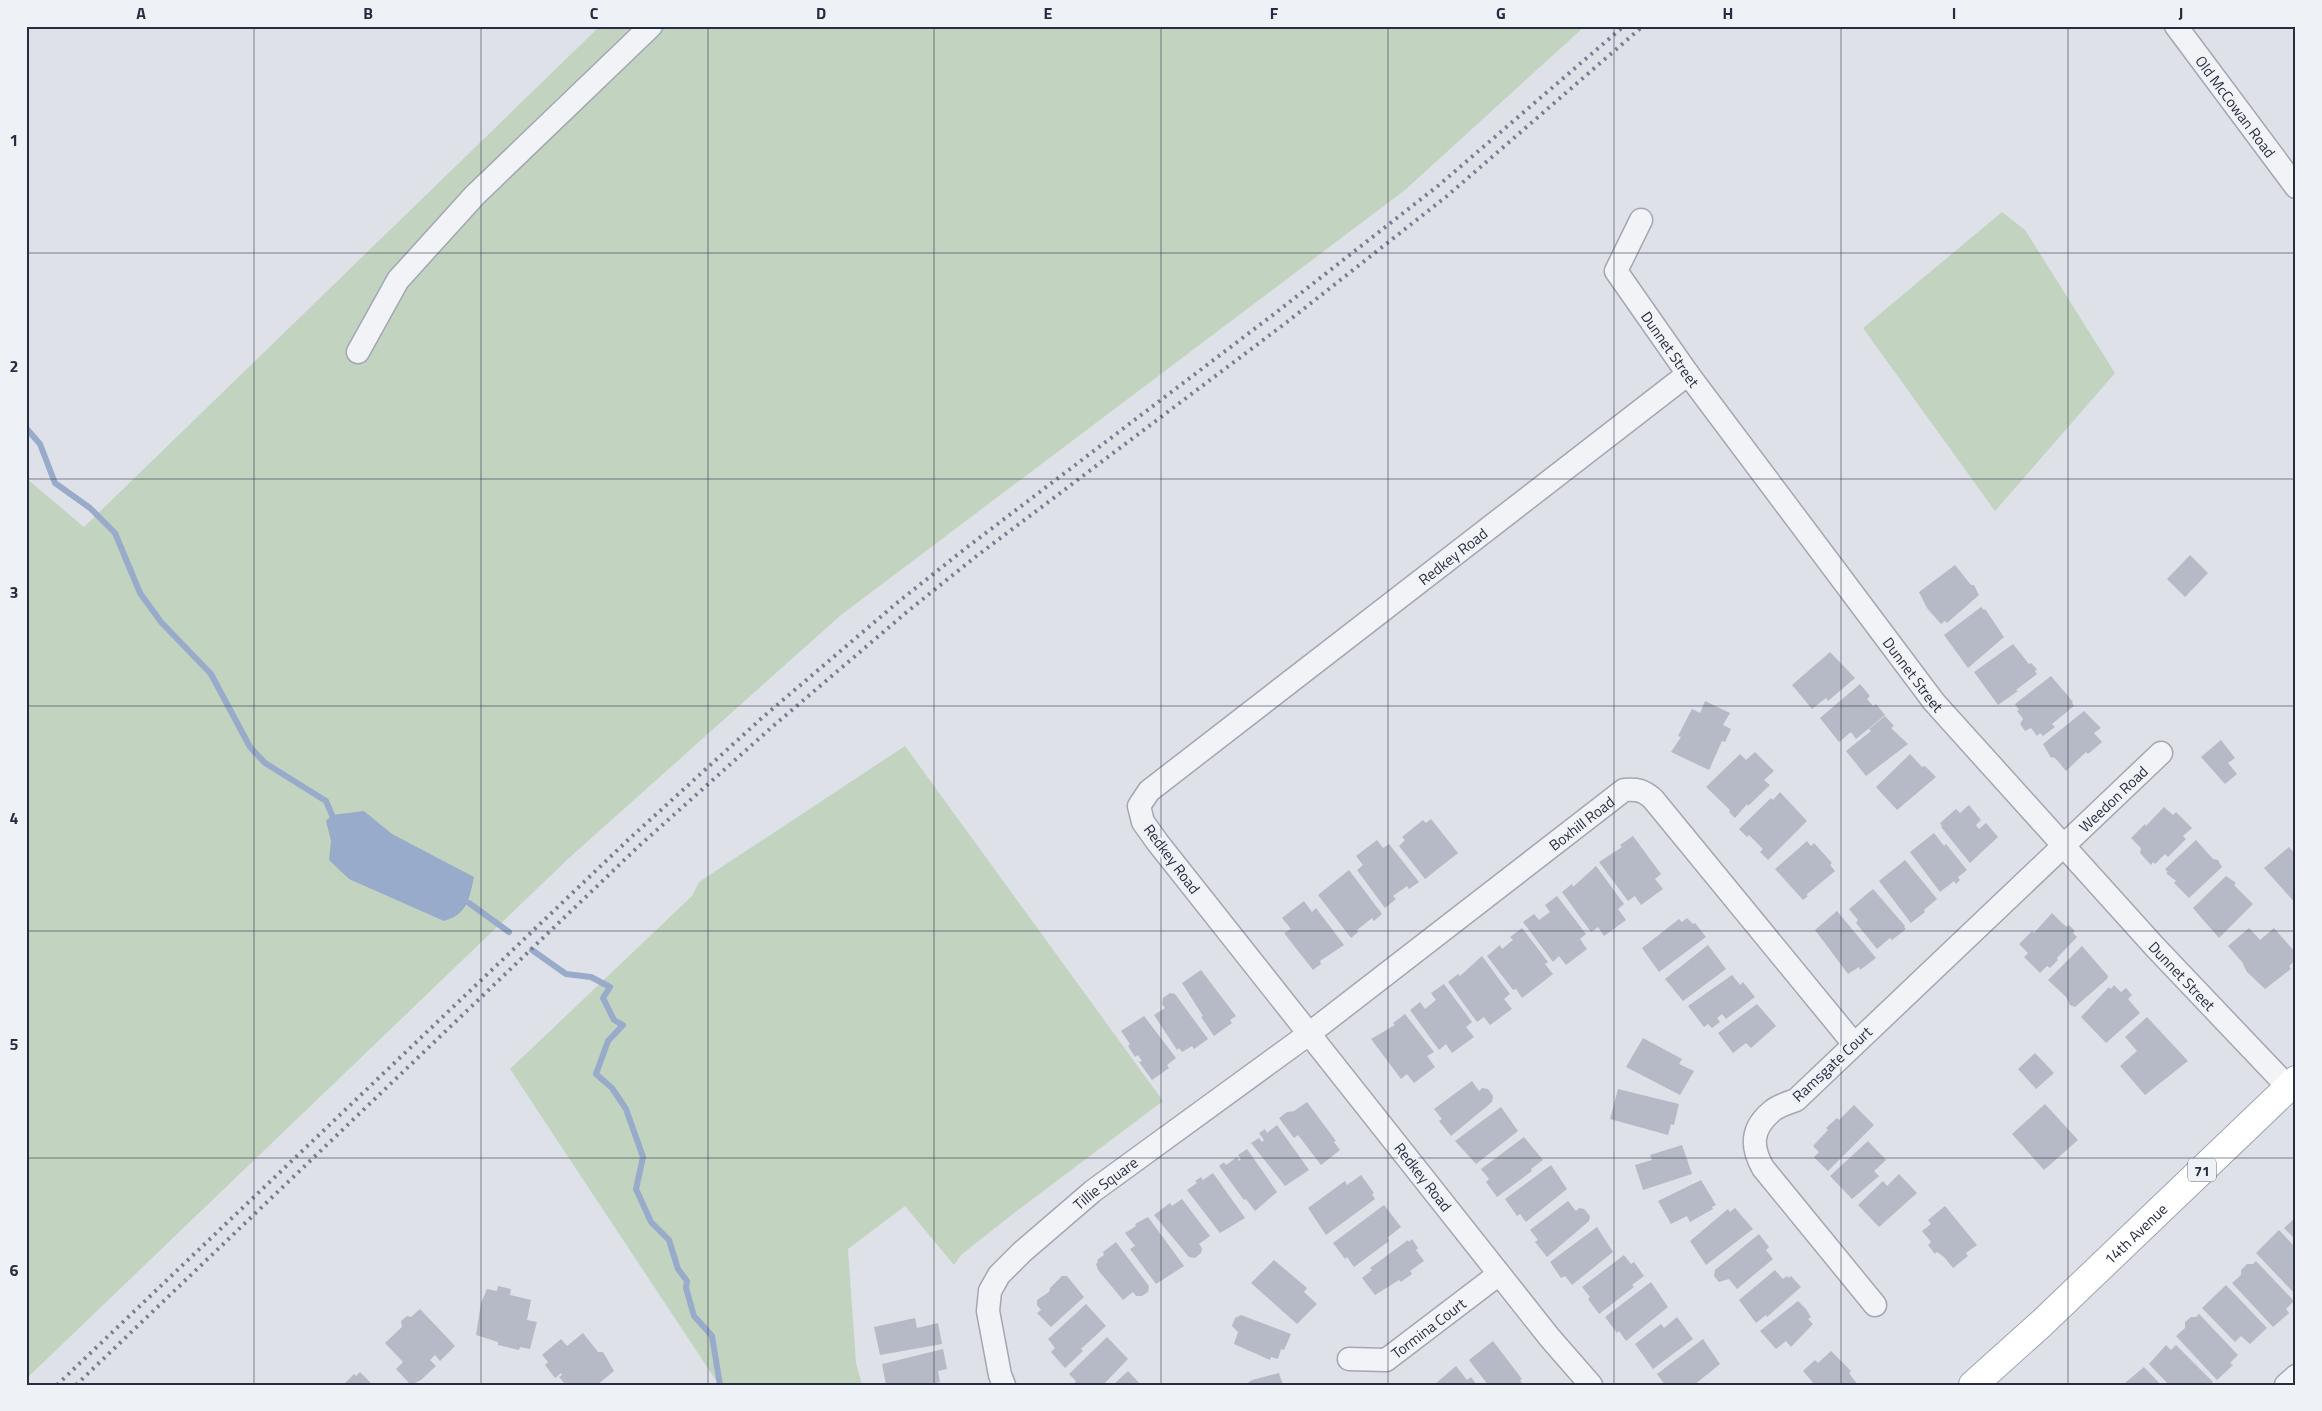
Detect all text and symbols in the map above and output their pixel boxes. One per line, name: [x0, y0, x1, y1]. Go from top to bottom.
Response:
text: A: [136, 1, 146, 25]
text: B: [363, 1, 373, 25]
text: C: [590, 1, 599, 25]
text: D: [816, 1, 826, 25]
text: E: [1044, 1, 1053, 25]
text: F: [1270, 1, 1279, 25]
text: G: [1496, 1, 1506, 25]
text: H: [1723, 1, 1733, 25]
text: I: [1952, 1, 1956, 25]
text: J: [2179, 1, 2183, 25]
street label: Old McCowan Road: [2190, 50, 2282, 162]
text: 1: [10, 128, 18, 152]
street label: Dunnet Street: [1636, 306, 1706, 393]
text: 2: [10, 354, 18, 378]
street label: Redkey Road: [1413, 522, 1492, 590]
text: 3: [10, 580, 18, 604]
street label: Dunnet Street: [1878, 632, 1950, 718]
street label: Weedon Road: [2073, 760, 2153, 837]
street label: Boxhill Road: [1544, 790, 1619, 856]
text: 4: [10, 806, 19, 830]
street label: Redkey Road: [1138, 819, 1206, 899]
street label: Dunnet Street: [2143, 936, 2222, 1016]
street label: Ramsgate Court: [1787, 1020, 1878, 1107]
text: 5: [10, 1032, 19, 1056]
street label: Redkey Road: [1389, 1138, 1457, 1216]
street label: Tillie Square: [1068, 1151, 1142, 1215]
road number: 71: [2188, 1158, 2216, 1182]
street label: 14th Avenue: [2098, 1198, 2172, 1270]
text: 6: [10, 1258, 19, 1282]
street label: Tormina Court: [1386, 1291, 1471, 1364]

